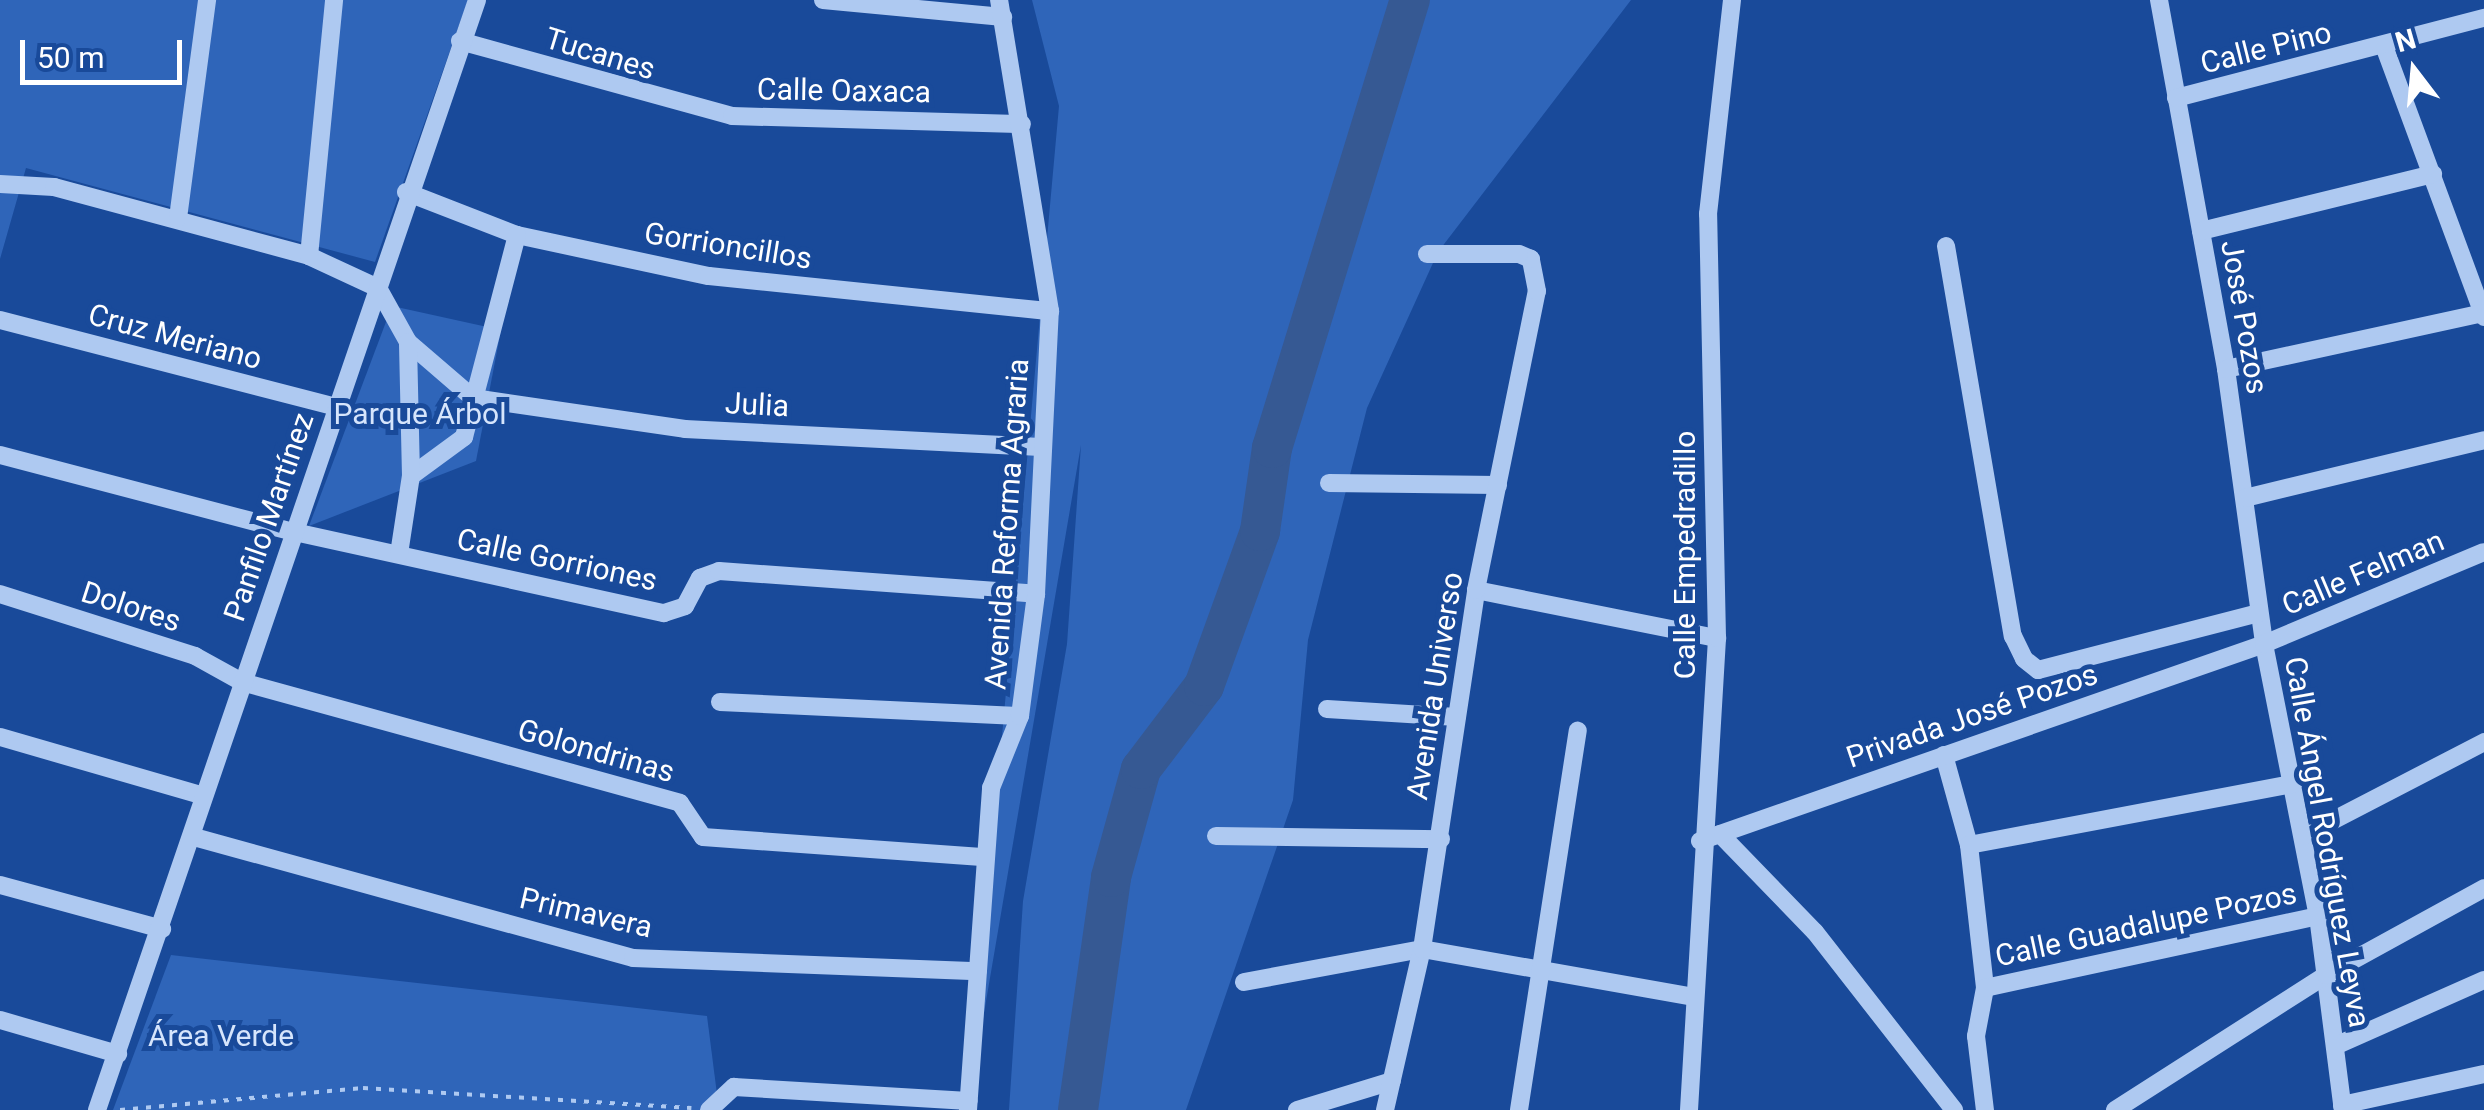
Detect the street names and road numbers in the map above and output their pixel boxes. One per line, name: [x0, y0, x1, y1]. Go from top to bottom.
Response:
street label: Calle Pino: [2197, 14, 2335, 82]
street label: Tucanes: [541, 20, 659, 88]
street label: Calle Oaxaca: [757, 71, 931, 111]
street label: Gorrioncillos: [642, 215, 814, 277]
street label: José Pozos: [2213, 237, 2275, 397]
street label: Cruz Meriano: [84, 297, 266, 377]
street label: Avenida Reforma Agraria: [977, 357, 1037, 691]
street label: Julia: [724, 385, 790, 425]
street label: Panfilo Martínez: [216, 408, 322, 626]
street label: Calle Empedradillo: [1667, 431, 1703, 679]
street label: Calle Gorriones: [453, 521, 661, 599]
street label: Calle Felman: [2277, 523, 2449, 623]
street label: Avenida Universo: [1399, 570, 1471, 802]
street label: Dolores: [77, 574, 185, 640]
street label: Calle Ángel Rodríguez Leyva: [2277, 654, 2377, 1030]
street label: Privada José Pozos: [1842, 656, 2102, 776]
street label: Golondrinas: [514, 711, 678, 791]
street label: Calle Guadalupe Pozos: [1992, 875, 2300, 975]
street label: Primavera: [516, 880, 656, 946]

